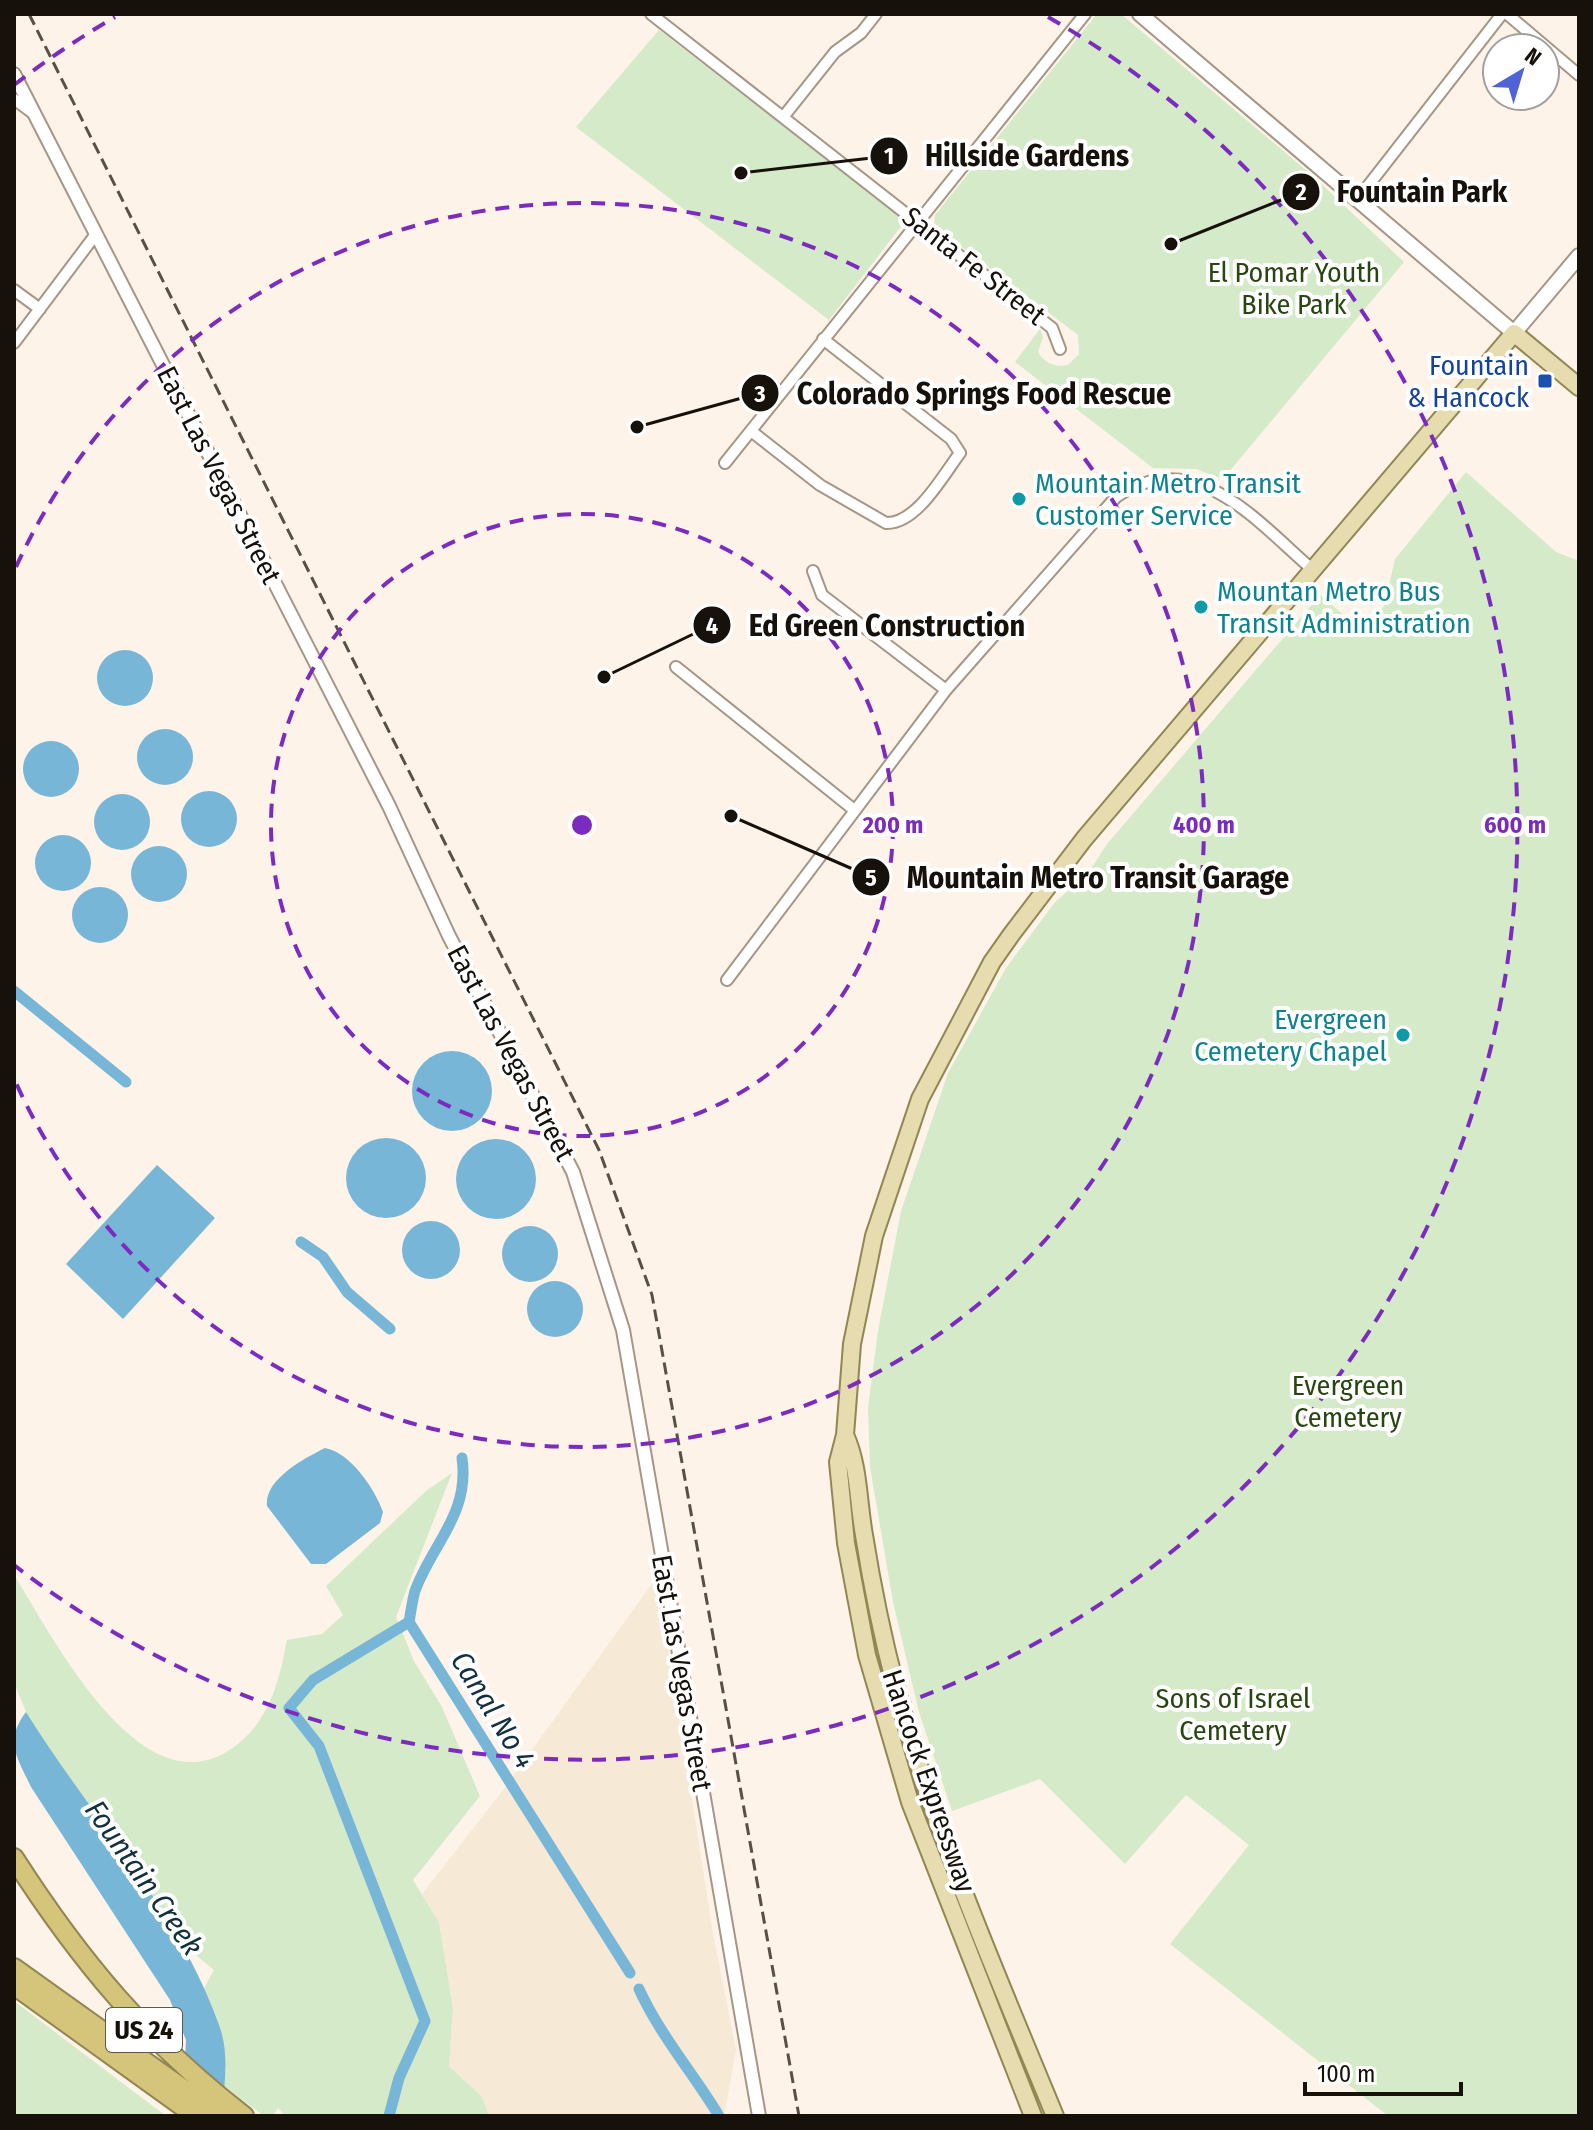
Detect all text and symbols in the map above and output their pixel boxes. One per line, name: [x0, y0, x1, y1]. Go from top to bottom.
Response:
north arrow: [1481, 32, 1561, 112]
text: N: [1519, 42, 1547, 71]
callout: Hillside Gardens: [869, 129, 1146, 183]
text: Hillside Gardens: [925, 138, 1129, 174]
text: 1: [884, 142, 894, 170]
callout: Fountain Park: [1281, 165, 1523, 219]
text: Fountain Park: [1337, 174, 1508, 210]
text: 2: [1294, 178, 1307, 206]
street label: Santa Fe Street: [896, 200, 1053, 333]
park label: El Pomar Youth Bike Park: [1208, 256, 1380, 321]
place label: Fountain & Hancock: [1407, 349, 1530, 414]
street label: East Las Vegas Street: [150, 361, 288, 590]
callout: Colorado Springs Food Rescue: [740, 366, 1187, 420]
marker: Fountain & Hancock: [1536, 372, 1554, 390]
text: Colorado Springs Food Rescue: [797, 376, 1171, 412]
text: 3: [753, 380, 766, 408]
place label: Mountain Metro Transit Customer Service: [1035, 467, 1302, 532]
marker: Mountain Metro Transit Customer Service: [1010, 490, 1028, 508]
place label: Mountan Metro Bus Transit Administration: [1217, 575, 1471, 640]
callout: Ed Green Construction: [692, 598, 1041, 652]
marker: Mountan Metro Bus Transit Administration: [1192, 598, 1210, 616]
text: Ed Green Construction: [749, 608, 1025, 644]
text: 4: [706, 612, 718, 640]
centre of rings: [568, 811, 596, 839]
text: 200 m: [862, 811, 923, 839]
text: 400 m: [1173, 811, 1235, 839]
text: 600 m: [1484, 811, 1546, 839]
callout: Mountain Metro Transit Garage: [851, 850, 1305, 904]
text: Mountain Metro Transit Garage: [907, 860, 1289, 896]
text: 5: [865, 864, 877, 892]
street label: East Las Vegas Street: [440, 940, 582, 1167]
place label: Evergreen Cemetery Chapel: [1194, 1003, 1387, 1068]
marker: Evergreen Cemetery Chapel: [1394, 1026, 1412, 1044]
park label: Evergreen Cemetery: [1292, 1369, 1404, 1434]
street label: East Las Vegas Street: [645, 1552, 719, 1794]
water label: Canal No 4: [443, 1645, 543, 1775]
street label: Hancock Expressway: [875, 1665, 983, 1897]
park label: Sons of Israel Cemetery: [1156, 1682, 1310, 1747]
water label: Fountain Creek: [77, 1793, 211, 1963]
road number: US 24: [106, 2008, 182, 2052]
scale bar: [1305, 2046, 1461, 2096]
text: 100 m: [1317, 2060, 1375, 2088]

